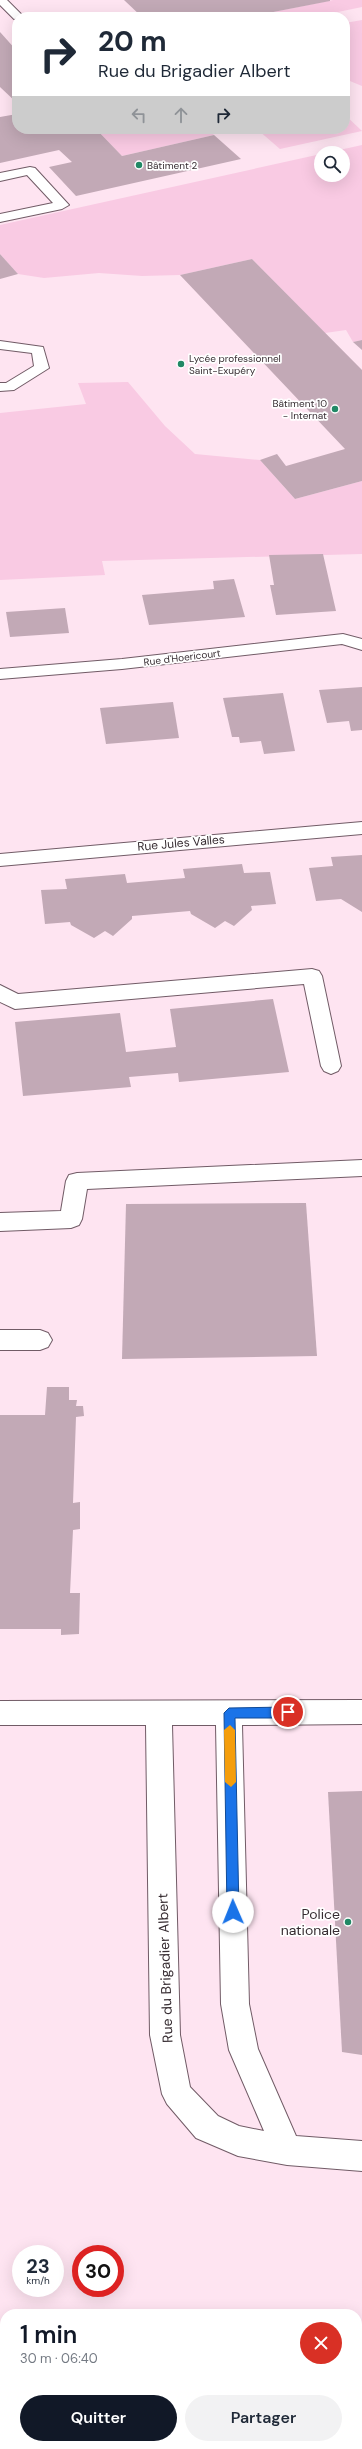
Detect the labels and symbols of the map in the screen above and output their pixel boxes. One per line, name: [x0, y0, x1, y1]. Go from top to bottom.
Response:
place label: Bâtiment 2: [147, 159, 198, 172]
marker: Bâtiment 2: [134, 160, 144, 170]
place label: Lycée professionnel Saint-Exupéry: [189, 352, 281, 377]
marker: Lycée professionnel Saint-Exupéry: [176, 359, 186, 369]
place label: Bâtiment 10 - Internat: [272, 397, 327, 422]
marker: Bâtiment 10 - Internat: [330, 404, 340, 414]
street label: Rue d'Hoericourt: [143, 646, 221, 669]
street label: Rue Jules Valles: [137, 831, 225, 855]
pin: [271, 1695, 305, 1729]
position arrow: [212, 1891, 254, 1933]
street label: Rue du Brigadier Albert: [153, 1893, 177, 2043]
place label: Police nationale: [281, 1905, 340, 1939]
marker: Police nationale: [343, 1917, 353, 1927]
speed limit sign: 30: [72, 2245, 124, 2297]

